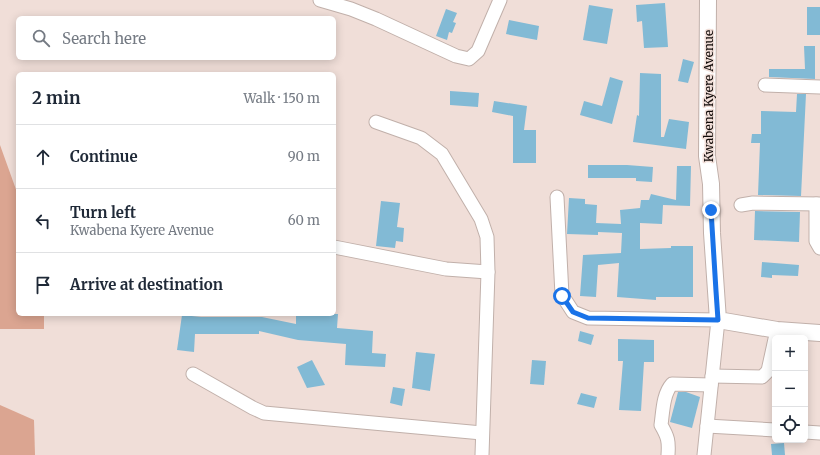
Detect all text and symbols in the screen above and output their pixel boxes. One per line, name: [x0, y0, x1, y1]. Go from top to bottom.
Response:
search box: [16, 16, 336, 60]
icon: search: [30, 27, 52, 49]
text: Search here: [62, 29, 146, 48]
street label: Kwabena Kyere Avenue: [701, 30, 716, 162]
text: 2 min: [32, 87, 80, 109]
text: Walk · 150 m: [243, 90, 320, 107]
icon: ahead: [32, 146, 54, 168]
text: Continue: [70, 147, 138, 166]
text: 90 m: [288, 148, 320, 165]
route end: [702, 201, 720, 219]
text: Turn left: [70, 203, 136, 222]
icon: left: [32, 210, 54, 232]
text: 60 m: [288, 212, 320, 229]
text: Kwabena Kyere Avenue: [70, 222, 214, 239]
icon: arrive: [32, 274, 54, 296]
text: Arrive at destination: [70, 275, 223, 294]
route start: [553, 287, 571, 305]
map controls: [772, 335, 808, 443]
button: +: [772, 335, 808, 371]
button: −: [772, 371, 808, 407]
button: locate: [772, 407, 808, 443]

